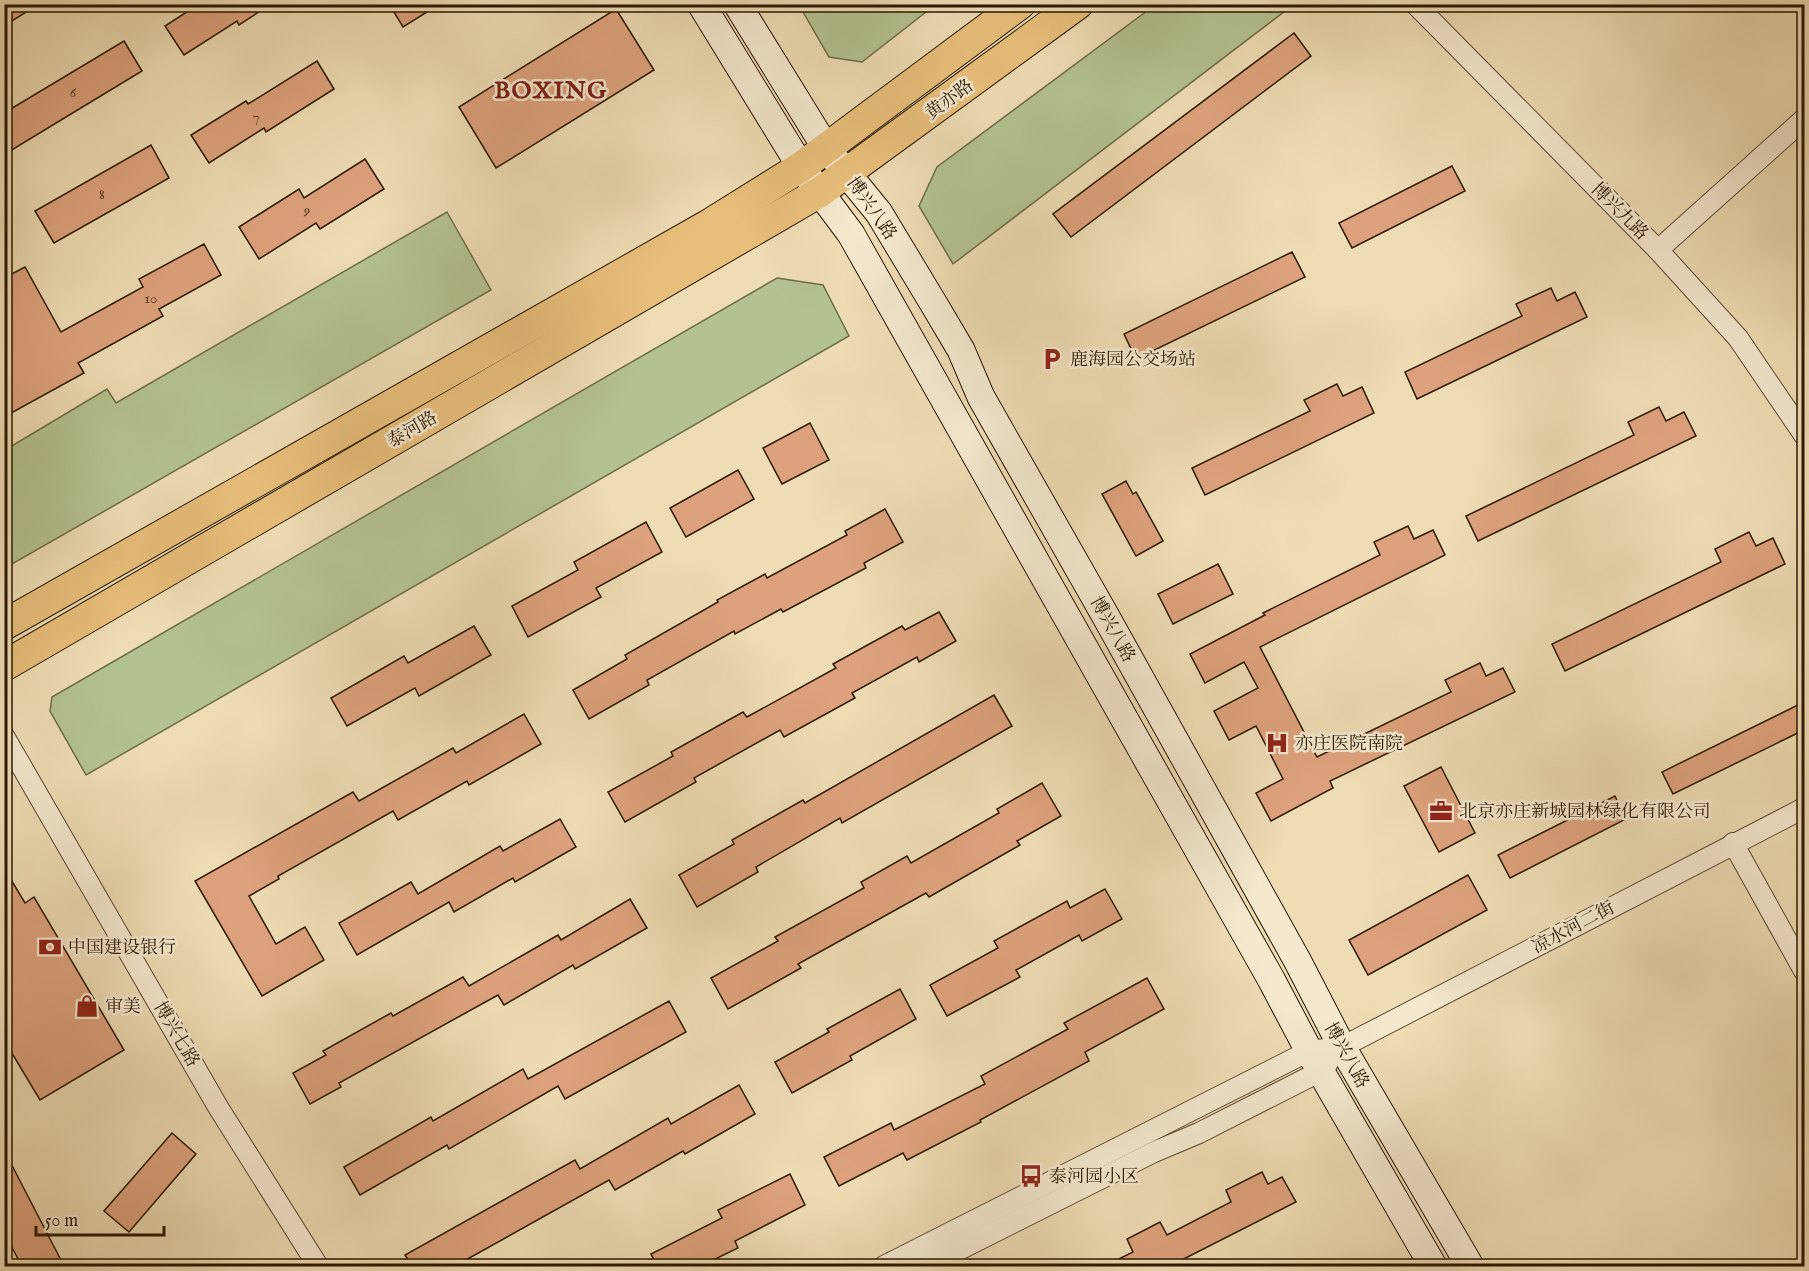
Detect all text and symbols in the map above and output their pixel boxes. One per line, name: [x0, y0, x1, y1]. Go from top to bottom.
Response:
street label: 黄亦路: [921, 75, 978, 125]
district label: BOXING: [494, 76, 608, 107]
house number: 6: [70, 83, 77, 102]
house number: 7: [252, 107, 260, 126]
street label: 博兴八路: [841, 173, 901, 245]
street label: 博兴九路: [1585, 178, 1653, 246]
house number: 8: [99, 185, 105, 204]
house number: 9: [303, 201, 310, 220]
house number: 10: [145, 289, 157, 308]
parking icon: 鹿海园公交场站: [1039, 346, 1065, 372]
place label: 鹿海园公交场站: [1070, 349, 1196, 372]
street label: 泰河路: [384, 407, 442, 454]
street label: 博兴八路: [1084, 593, 1139, 667]
hospital icon: 亦庄医院南院: [1264, 730, 1290, 756]
place label: 亦庄医院南院: [1295, 733, 1403, 756]
office icon: 北京亦庄新城园林绿化有限公司: [1428, 798, 1454, 824]
place label: 北京亦庄新城园林绿化有限公司: [1459, 801, 1711, 824]
street label: 凉水河二街: [1529, 897, 1619, 960]
bank icon: 中国建设银行: [37, 934, 63, 960]
place label: 中国建设银行: [68, 937, 176, 960]
shop icon: 审美: [74, 993, 100, 1019]
place label: 审美: [105, 996, 141, 1019]
street label: 博兴七路: [148, 998, 204, 1072]
street label: 博兴八路: [1318, 1019, 1373, 1093]
bus stop icon: 泰河园小区: [1018, 1163, 1044, 1189]
place label: 泰河园小区: [1049, 1166, 1139, 1189]
scale bar: [36, 1199, 164, 1237]
text: 50 m: [45, 1210, 78, 1233]

